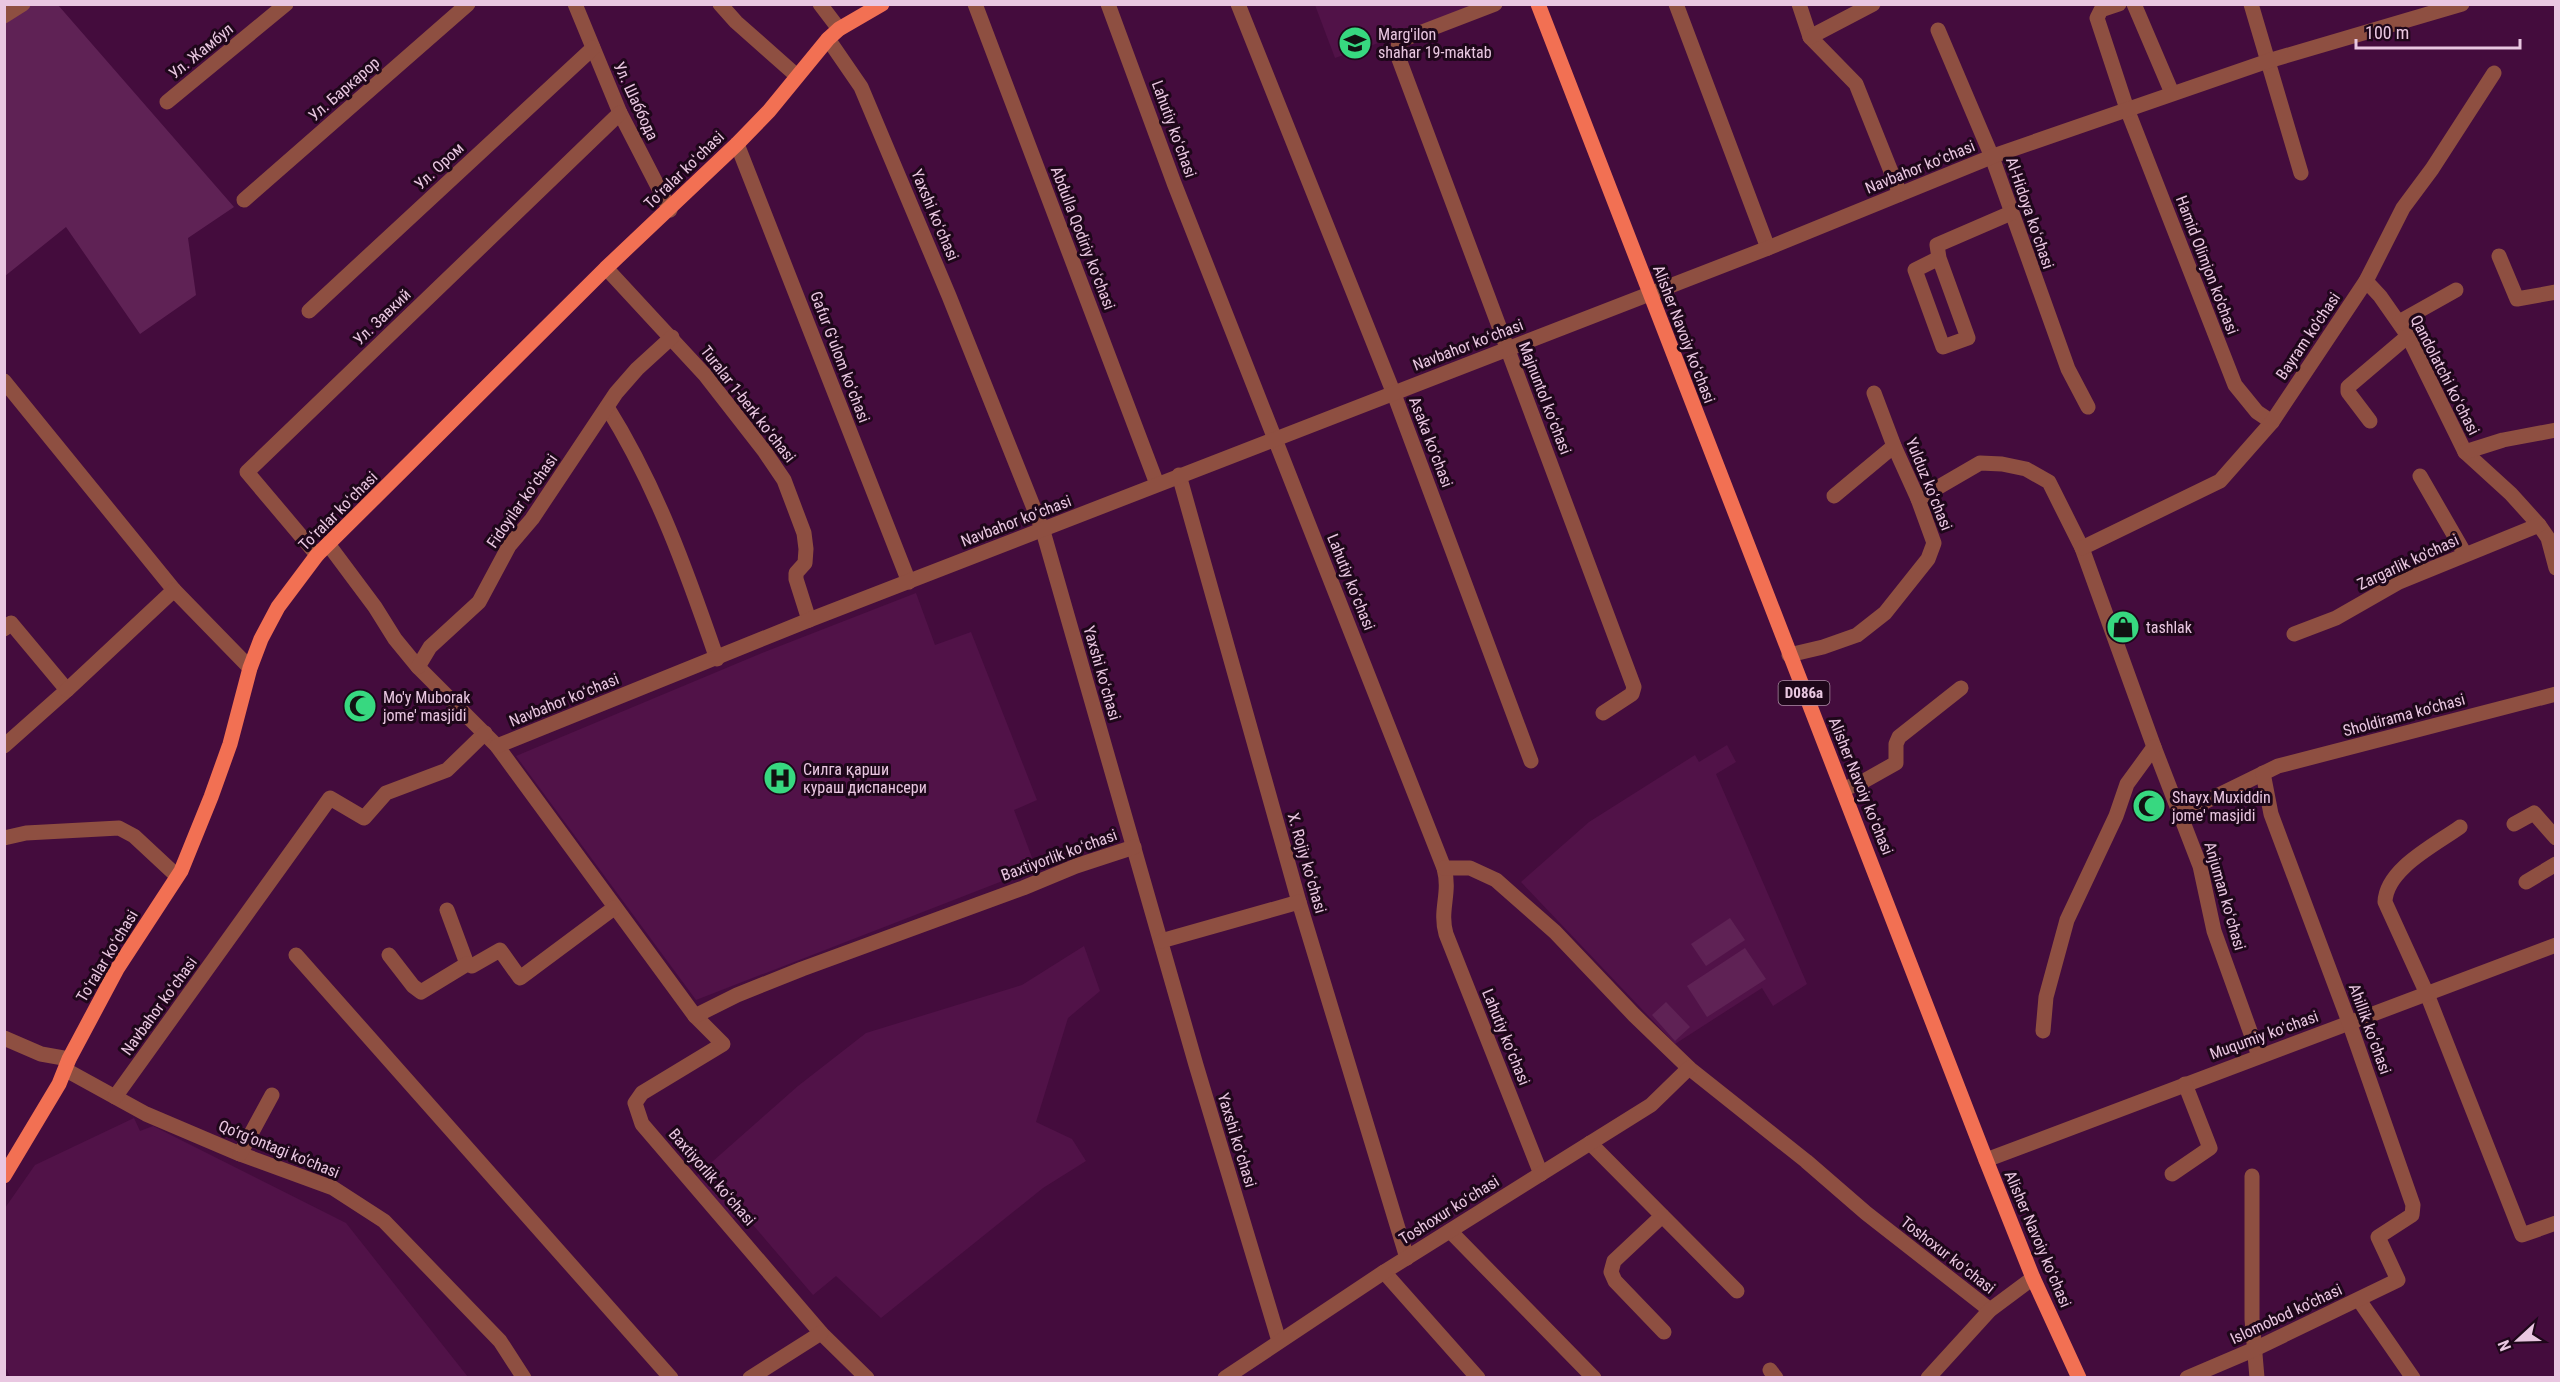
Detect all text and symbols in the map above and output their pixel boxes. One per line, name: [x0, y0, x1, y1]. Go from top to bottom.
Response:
scale bar: [2356, 12, 2520, 50]
street label: Ул. Жамбул: [165, 19, 237, 83]
text: 100 m: [2365, 22, 2409, 43]
school or university icon: Marg'ilon shahar 19-maktab: [1337, 25, 1373, 61]
place label: Marg'ilon shahar 19-maktab: [1378, 25, 1492, 62]
street label: Ул. Баркарор: [305, 53, 383, 125]
street label: Ул. Шаббода: [610, 59, 662, 143]
street label: Lahutiy koʻchasi: [1148, 78, 1200, 180]
street label: Toʻralar koʻchasi: [640, 127, 728, 213]
street label: Navbahor koʻchasi: [1862, 136, 1978, 198]
street label: Ул. Ором: [411, 139, 467, 193]
street label: Al-Hidoya koʻchasi: [2002, 155, 2058, 271]
street label: Abdulla Qodiriy koʻchasi: [1047, 164, 1119, 312]
street label: Yaxshi koʻchasi: [907, 166, 963, 264]
street label: Hamid Olimjon ko'chasi: [2172, 193, 2242, 337]
street label: Alisher Navoiy koʻchasi: [1649, 262, 1719, 406]
street label: Ул. Завкий: [349, 285, 415, 349]
street label: Gafur Gʻulom koʻchasi: [806, 289, 874, 425]
street label: Bayram ko'chasi: [2272, 289, 2344, 383]
street label: Qandolatchi koʻchasi: [2407, 312, 2483, 438]
street label: Navbahor koʻchasi: [1410, 315, 1526, 375]
street label: Majnuntol koʻchasi: [1515, 339, 1575, 457]
street label: Turalar 1-berk koʻchasi: [696, 342, 800, 466]
street label: Asaka koʻchasi: [1405, 394, 1457, 490]
street label: Yulduz koʻchasi: [1902, 435, 1956, 533]
street label: Fidoyilar koʻchasi: [483, 451, 561, 551]
street label: Toʻralar koʻchasi: [295, 468, 381, 554]
street label: Navbahor koʻchasi: [958, 491, 1074, 551]
street label: Zargarlik ko'chasi: [2354, 530, 2462, 594]
street label: Lahutiy koʻchasi: [1323, 531, 1379, 633]
shop icon: tashlak: [2105, 609, 2141, 645]
place label: tashlak: [2146, 618, 2193, 637]
street label: Yaxshi koʻchasi: [1079, 624, 1125, 722]
street label: Navbahor koʻchasi: [506, 669, 622, 731]
road number: D086a: [1778, 681, 1830, 705]
mosque icon: Mo'y Muborak jome' masjidi: [342, 688, 378, 724]
place label: Mo'y Muborak jome' masjidi: [382, 688, 471, 725]
street label: Sholdirama ko‘chasi: [2341, 690, 2467, 740]
street label: Alisher Navoiy koʻchasi: [1825, 715, 1897, 857]
hospital icon: Силга қарши кураш диспансери: [762, 760, 798, 796]
place label: Силга қарши кураш диспансери: [803, 760, 927, 797]
mosque icon: Shayx Muxiddin jome' masjidi: [2131, 788, 2167, 824]
place label: Shayx Muxiddin jome' masjidi: [2171, 788, 2271, 825]
street label: X. Rojiy koʻchasi: [1284, 811, 1330, 915]
street label: Baxtiyorlik koʻchasi: [998, 825, 1120, 885]
street label: Anjuman koʻchasi: [2200, 840, 2250, 952]
street label: Toʻralar koʻchasi: [72, 907, 142, 1005]
street label: Navbahor koʻchasi: [117, 953, 201, 1059]
street label: Ahillik koʻchasi: [2345, 981, 2395, 1077]
street label: Lahutiy koʻchasi: [1478, 986, 1534, 1088]
street label: Muqumiy koʻchasi: [2207, 1007, 2321, 1063]
street label: Yaxshi koʻchasi: [1214, 1091, 1260, 1189]
street label: Qo‘rg‘ontagi ko‘chasi: [216, 1116, 342, 1182]
street label: Baxtiyorlik koʻchasi: [665, 1125, 759, 1229]
street label: Alisher Navoiy koʻchasi: [2001, 1168, 2075, 1310]
street label: Toshoxur koʻchasi: [1395, 1172, 1503, 1248]
street label: Toshoxur koʻchasi: [1897, 1212, 1999, 1298]
street label: Islomobod ko‘chasi: [2227, 1280, 2345, 1348]
north arrow: [2488, 1310, 2548, 1370]
text: N: [2494, 1337, 2515, 1354]

